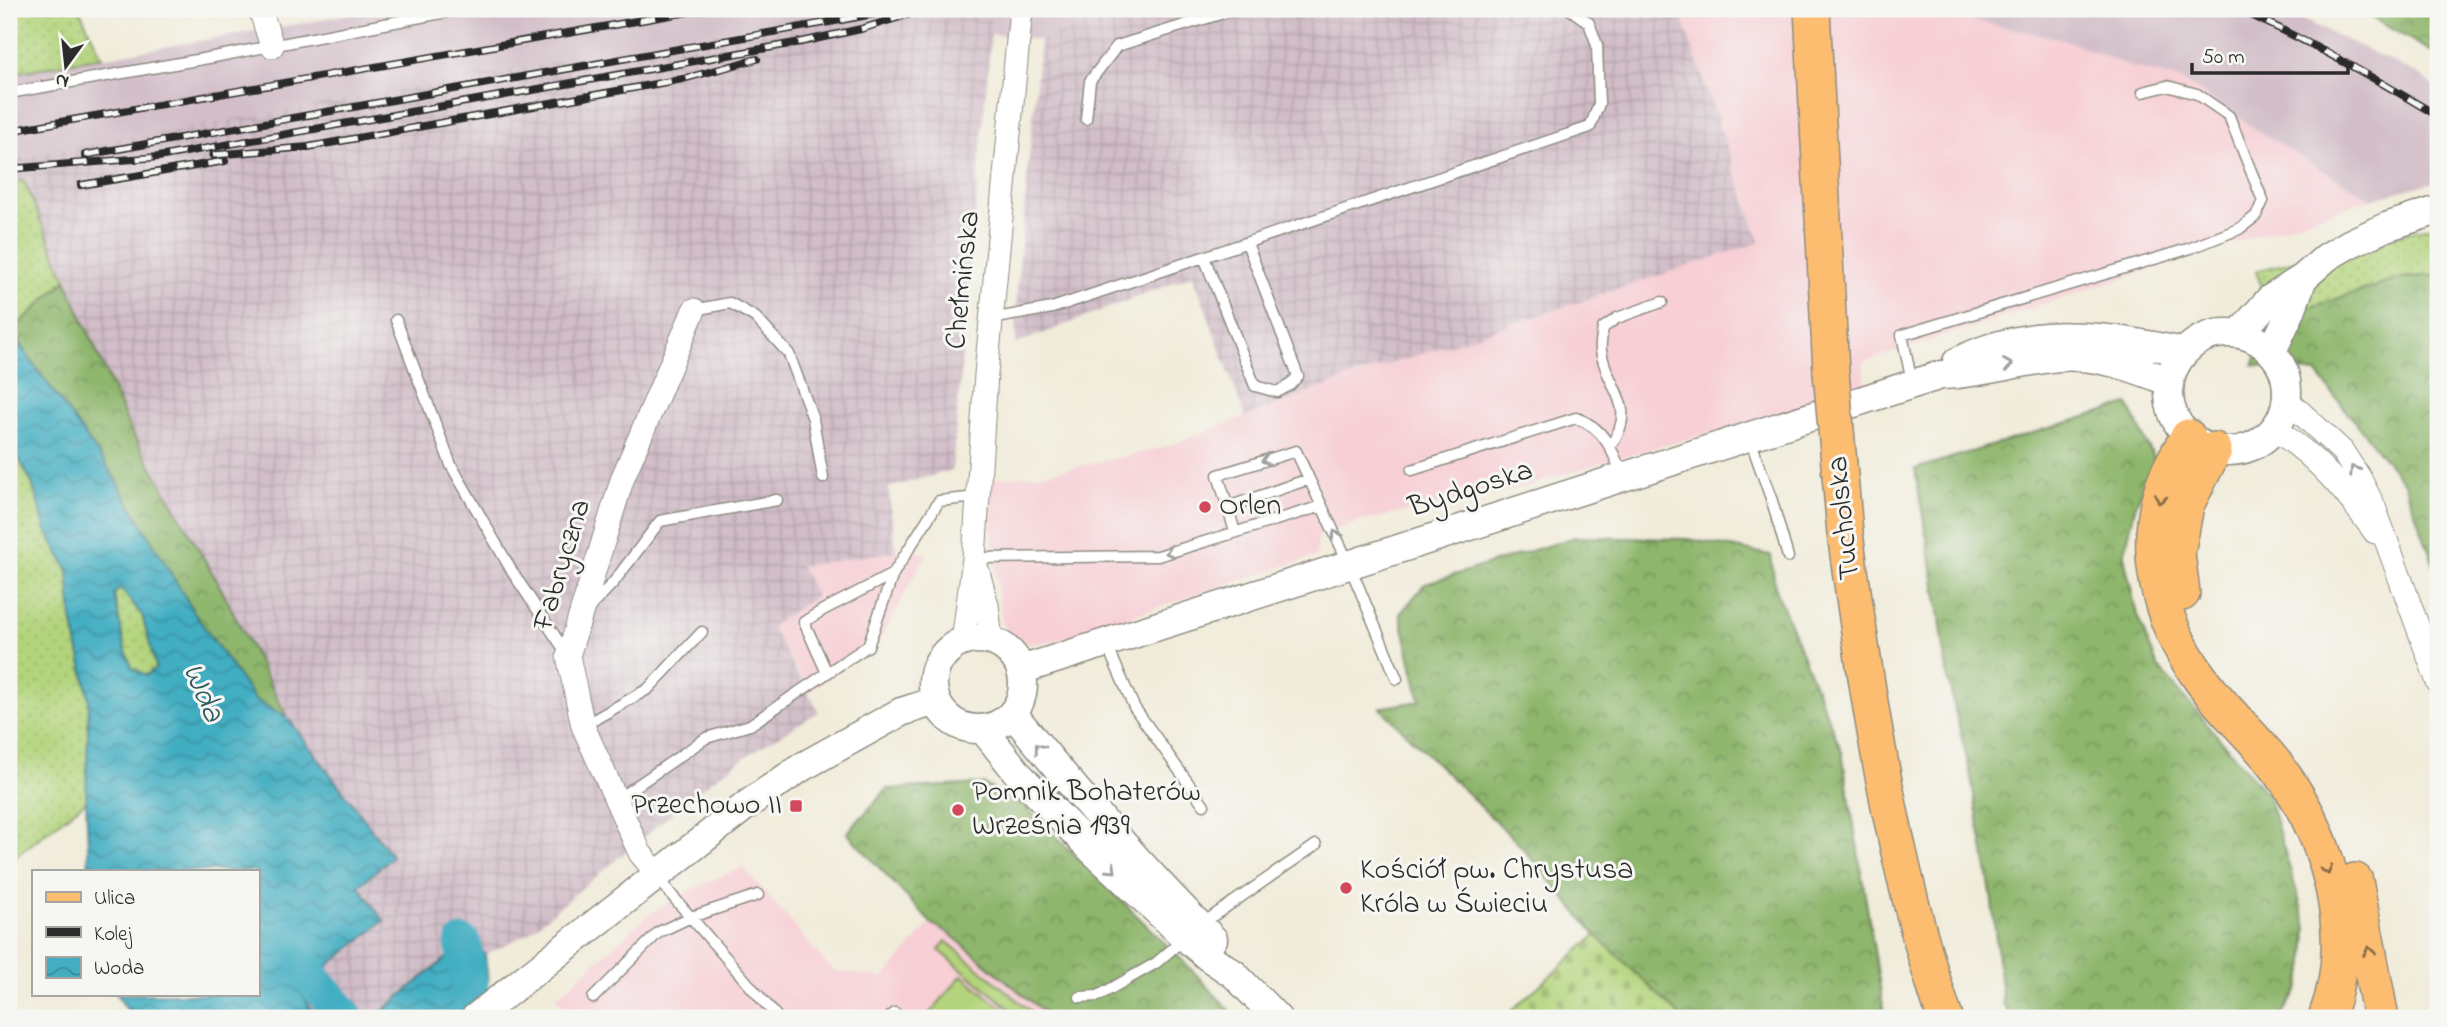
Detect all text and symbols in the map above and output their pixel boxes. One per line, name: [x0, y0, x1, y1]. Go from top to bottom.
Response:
north arrow: [32, 32, 102, 102]
scale bar: [2192, 32, 2347, 76]
text: 50 m: [2202, 43, 2245, 73]
text: N: [52, 65, 72, 95]
street label: Chełmińska: [935, 209, 993, 351]
one-way arrow: [2002, 358, 2014, 373]
street label: Bydgoska: [1402, 449, 1539, 531]
one-way arrow: [1260, 452, 1272, 467]
street label: Tucholska: [1817, 454, 1873, 582]
one-way arrow: [2350, 465, 2362, 478]
place label: Orlen: [1219, 485, 1281, 529]
one-way arrow: [2154, 493, 2168, 505]
street label: Fabryczna: [522, 494, 604, 637]
marker: Orlen: [1197, 499, 1213, 515]
one-way arrow: [1330, 530, 1344, 542]
one-way arrow: [1164, 544, 1176, 558]
water label: Wda: [168, 656, 236, 731]
one-way arrow: [1035, 743, 1048, 755]
place label: Pomnik Bohaterów Września 1939: [972, 771, 1201, 849]
place label: Przechowo II: [631, 784, 782, 828]
marker: Przechowo II: [788, 798, 804, 814]
marker: Pomnik Bohaterów Września 1939: [950, 802, 966, 818]
place label: Kościół pw. Chrystusa Króla w Świeciu: [1360, 849, 1633, 927]
one-way arrow: [1104, 861, 1117, 873]
one-way arrow: [2319, 864, 2333, 876]
legend: [32, 870, 259, 996]
marker: Kościół pw. Chrystusa Króla w Świeciu: [1338, 880, 1354, 896]
text: Ulica: [94, 884, 135, 914]
text: Kolej: [94, 920, 132, 950]
one-way arrow: [2362, 945, 2377, 957]
text: Woda: [94, 954, 144, 984]

